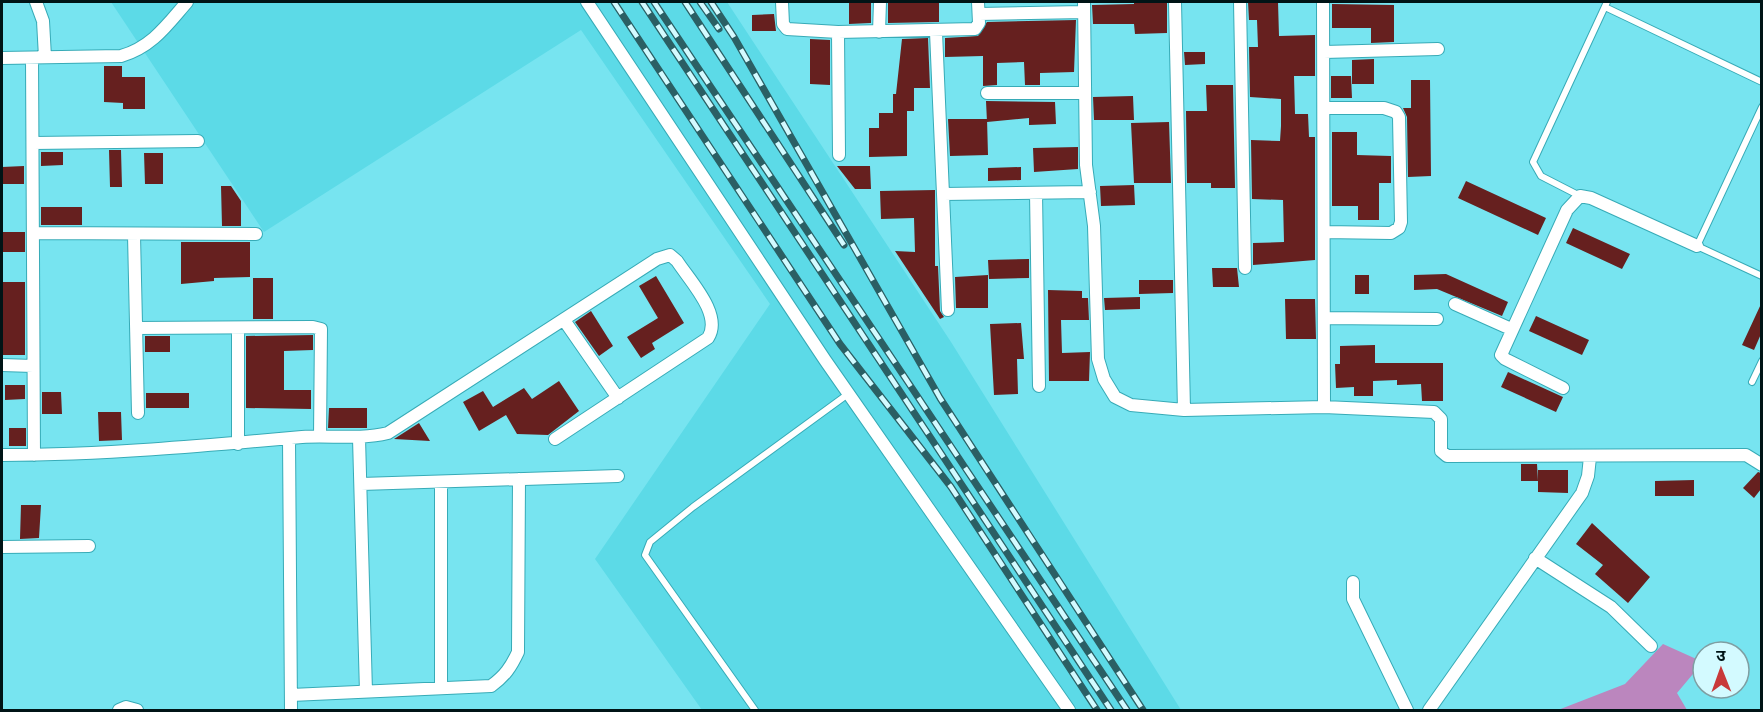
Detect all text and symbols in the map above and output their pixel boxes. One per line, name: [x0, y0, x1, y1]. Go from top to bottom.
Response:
north arrow: [1691, 640, 1751, 700]
text: उ: [1716, 643, 1726, 667]

